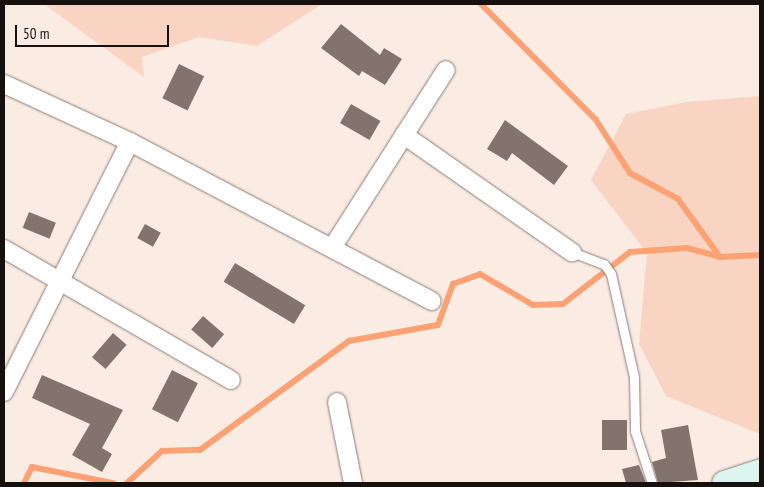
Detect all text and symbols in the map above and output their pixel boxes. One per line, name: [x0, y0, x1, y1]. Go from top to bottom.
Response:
scale bar: [18, 15, 171, 47]
text: 50 m: [23, 24, 49, 43]

